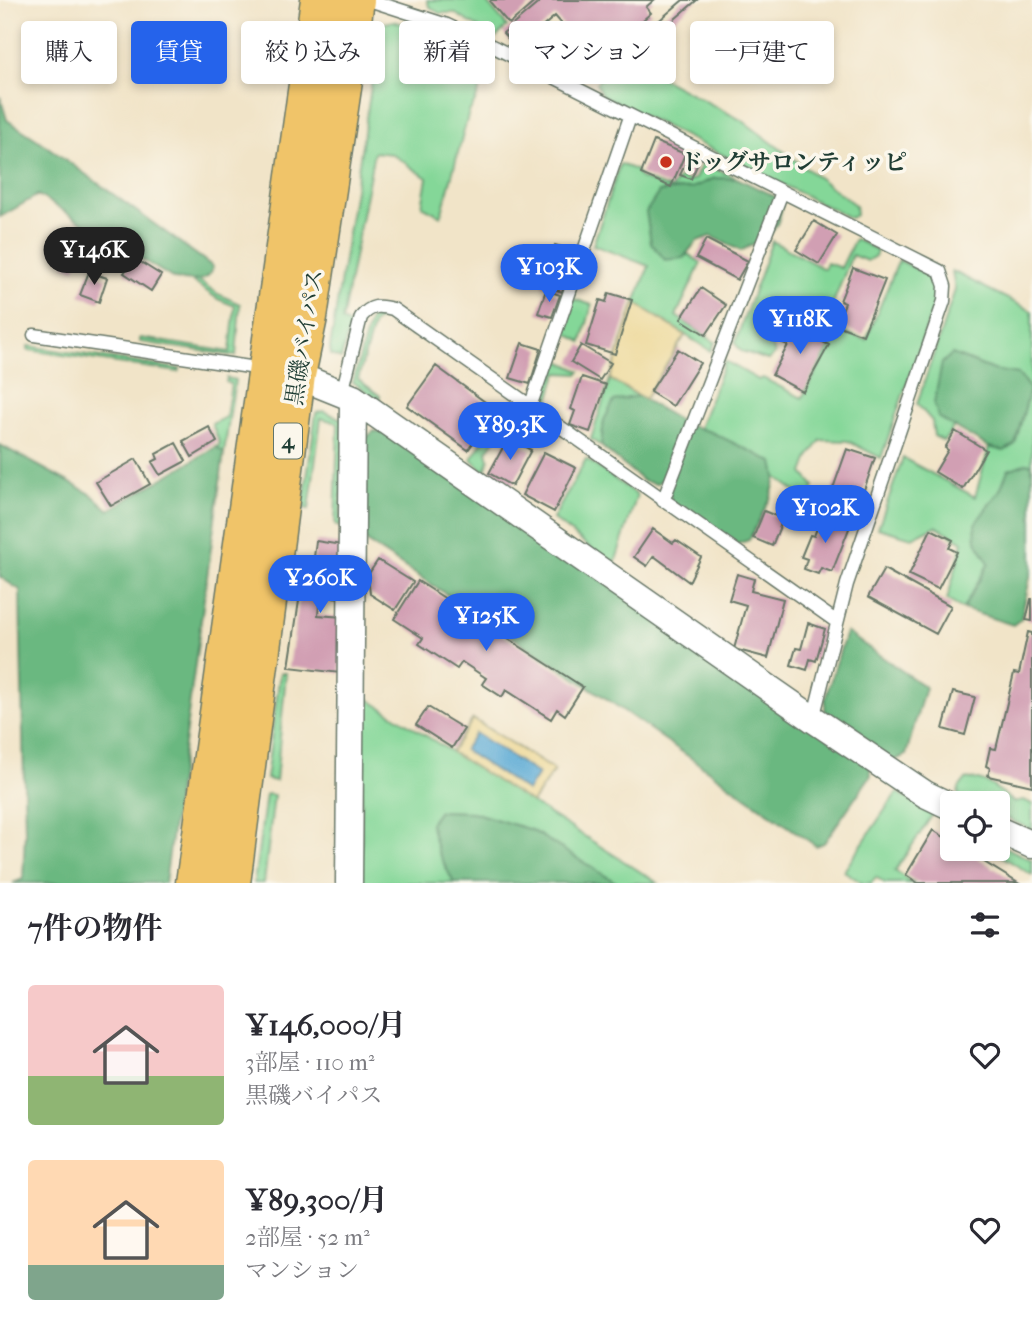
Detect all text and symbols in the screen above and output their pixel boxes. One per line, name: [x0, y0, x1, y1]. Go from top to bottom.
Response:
chip: 購入: [21, 21, 117, 84]
chip: 賃貸: [131, 21, 227, 84]
chip: 絞り込み: [241, 21, 385, 84]
chip: 新着: [399, 21, 495, 84]
chip: マンション: [509, 21, 676, 84]
chip: 一戸建て: [690, 21, 834, 84]
place label: ドッグサロンティッピ: [680, 149, 907, 176]
marker: ドッグサロンティッピ: [658, 154, 674, 170]
pin: ¥146K: [45, 228, 143, 287]
text: ¥146K: [60, 236, 128, 263]
pin: ¥103K: [500, 244, 598, 304]
text: ¥103K: [517, 253, 581, 280]
street label: 黒磯バイパス: [280, 267, 329, 407]
pin: ¥118K: [751, 296, 849, 356]
text: ¥118K: [769, 305, 831, 332]
pin: ¥89.3K: [453, 402, 567, 462]
text: ¥89.3K: [474, 411, 546, 438]
road number: 4: [274, 424, 302, 458]
pin: ¥102K: [776, 486, 874, 545]
text: ¥102K: [791, 494, 859, 521]
pin: ¥260K: [271, 556, 369, 615]
text: ¥260K: [284, 564, 356, 591]
pin: ¥125K: [437, 594, 535, 653]
text: ¥125K: [454, 602, 518, 629]
map controls: [940, 791, 1010, 861]
button: locate: [940, 791, 1010, 861]
icon: filters: [966, 906, 1004, 944]
text: 7件の物件: [28, 911, 162, 946]
text: ¥146,000/月: [245, 1008, 406, 1043]
icon: home: [84, 1013, 168, 1097]
icon: heart: [966, 1036, 1004, 1074]
text: 3部屋 · 110 m²: [245, 1049, 374, 1076]
text: 黒磯バイパス: [245, 1082, 383, 1109]
text: ¥89,300/月: [245, 1183, 388, 1218]
icon: home: [84, 1188, 168, 1272]
icon: heart: [966, 1211, 1004, 1249]
text: 2部屋 · 52 m²: [245, 1224, 370, 1251]
text: マンション: [245, 1257, 359, 1284]

